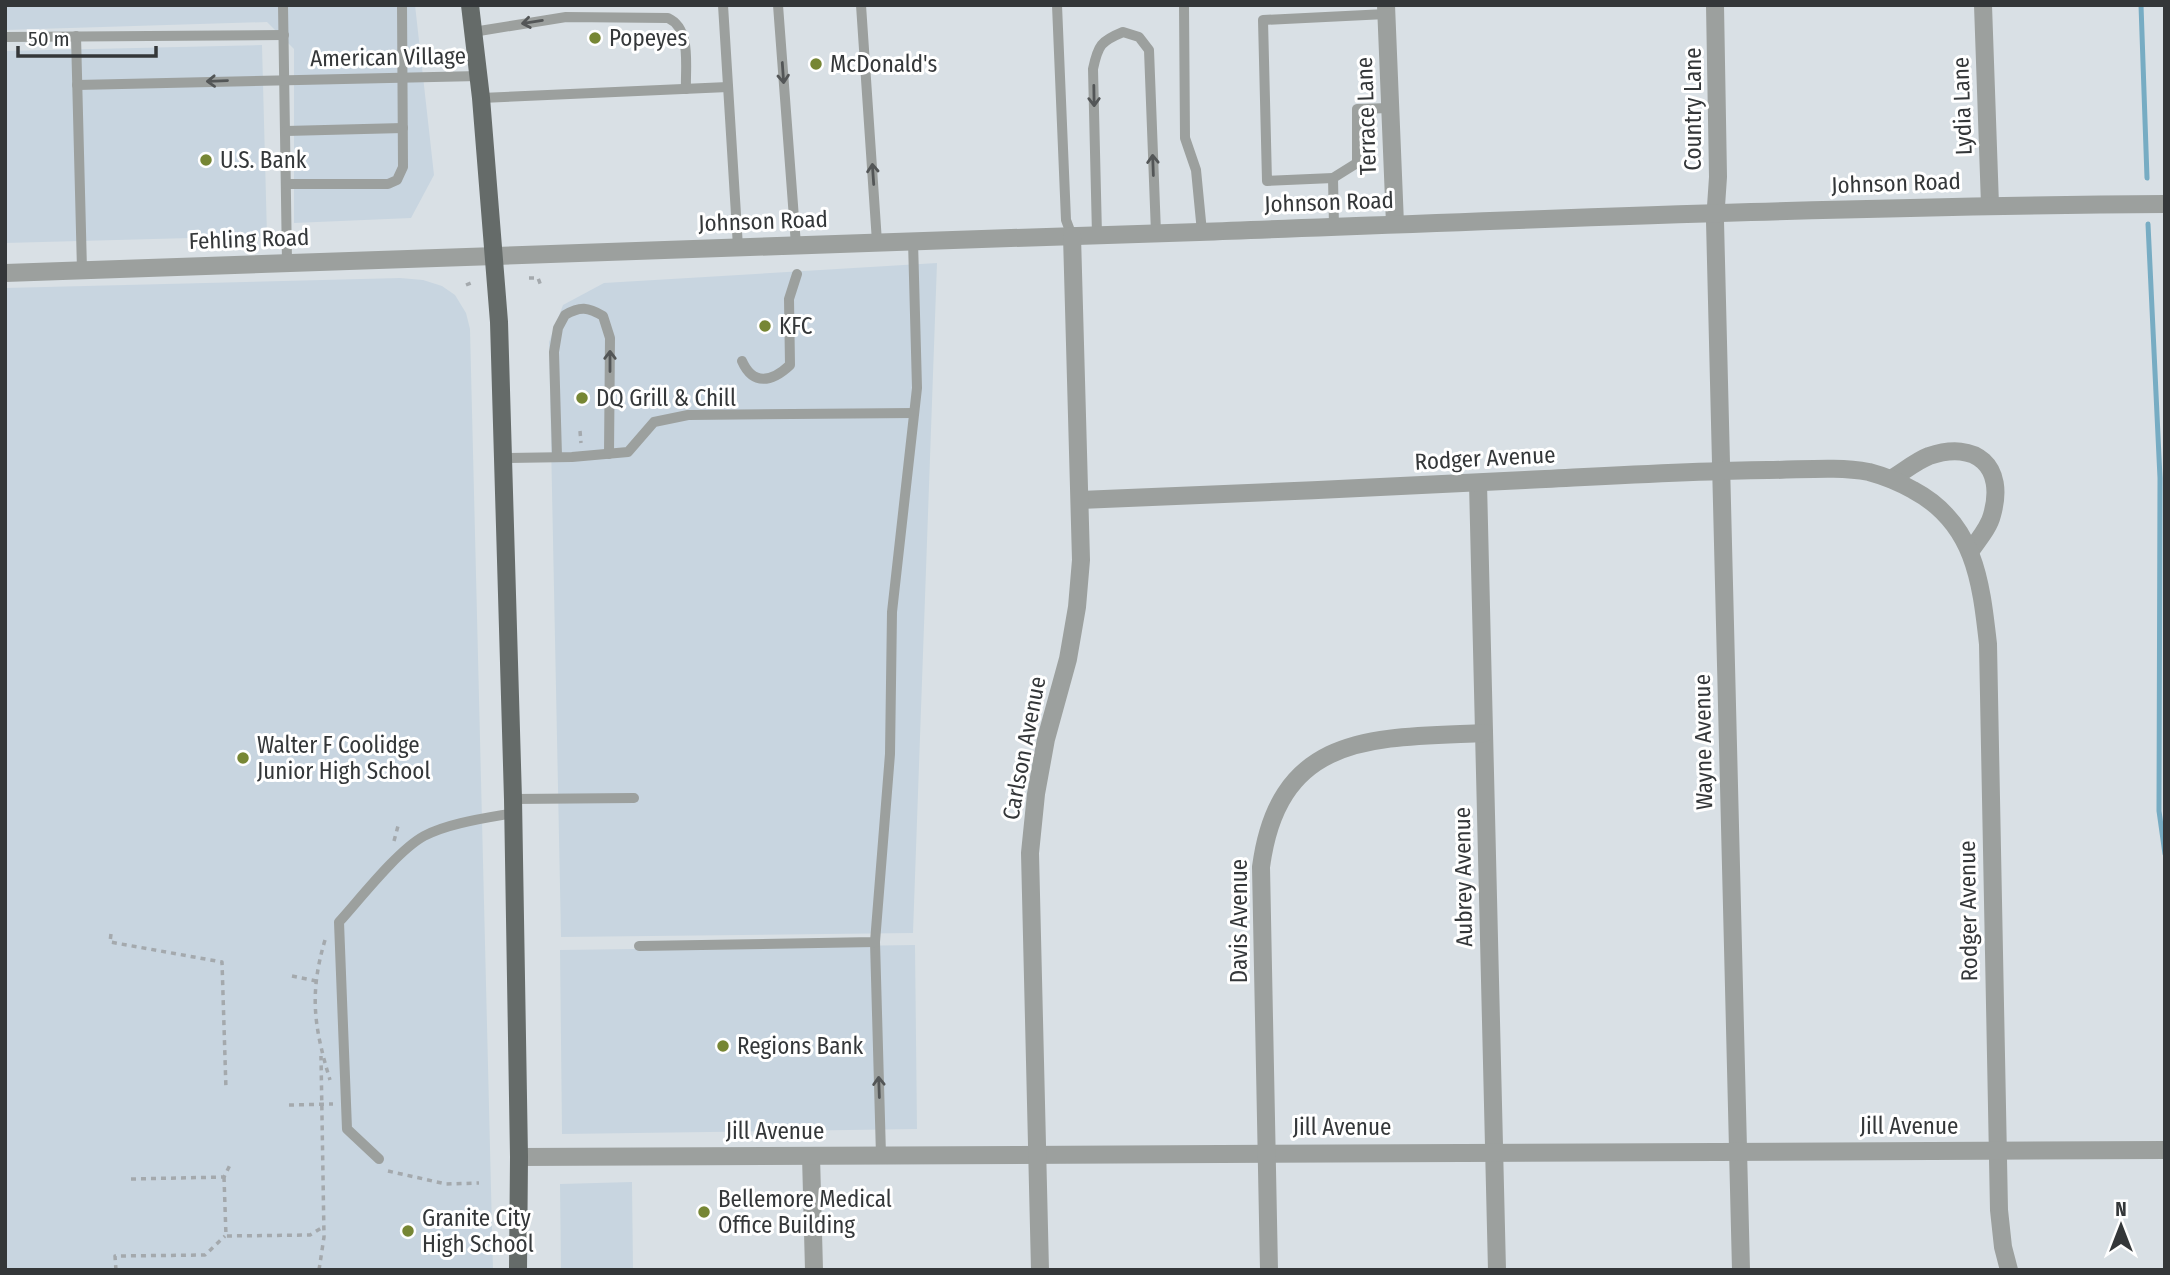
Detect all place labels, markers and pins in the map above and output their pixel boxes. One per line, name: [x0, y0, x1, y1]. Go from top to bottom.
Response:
place label: Popeyes: [609, 24, 687, 52]
marker: Popeyes: [587, 30, 603, 46]
place label: McDonald's: [830, 50, 938, 78]
marker: McDonald's: [808, 56, 824, 72]
place label: U.S. Bank: [220, 146, 307, 174]
marker: U.S. Bank: [198, 152, 214, 168]
place label: KFC: [779, 312, 813, 340]
marker: KFC: [757, 318, 773, 334]
place label: DQ Grill & Chill: [596, 384, 736, 412]
marker: DQ Grill & Chill: [574, 390, 590, 406]
place label: Walter F Coolidge Junior High School: [257, 731, 430, 785]
marker: Walter F Coolidge Junior High School: [235, 750, 251, 766]
place label: Regions Bank: [737, 1032, 864, 1060]
marker: Regions Bank: [715, 1038, 731, 1054]
place label: Bellemore Medical Office Building: [718, 1185, 892, 1239]
place label: Granite City High School: [422, 1204, 534, 1258]
marker: Bellemore Medical Office Building: [696, 1204, 712, 1220]
marker: Granite City High School: [400, 1223, 416, 1239]

